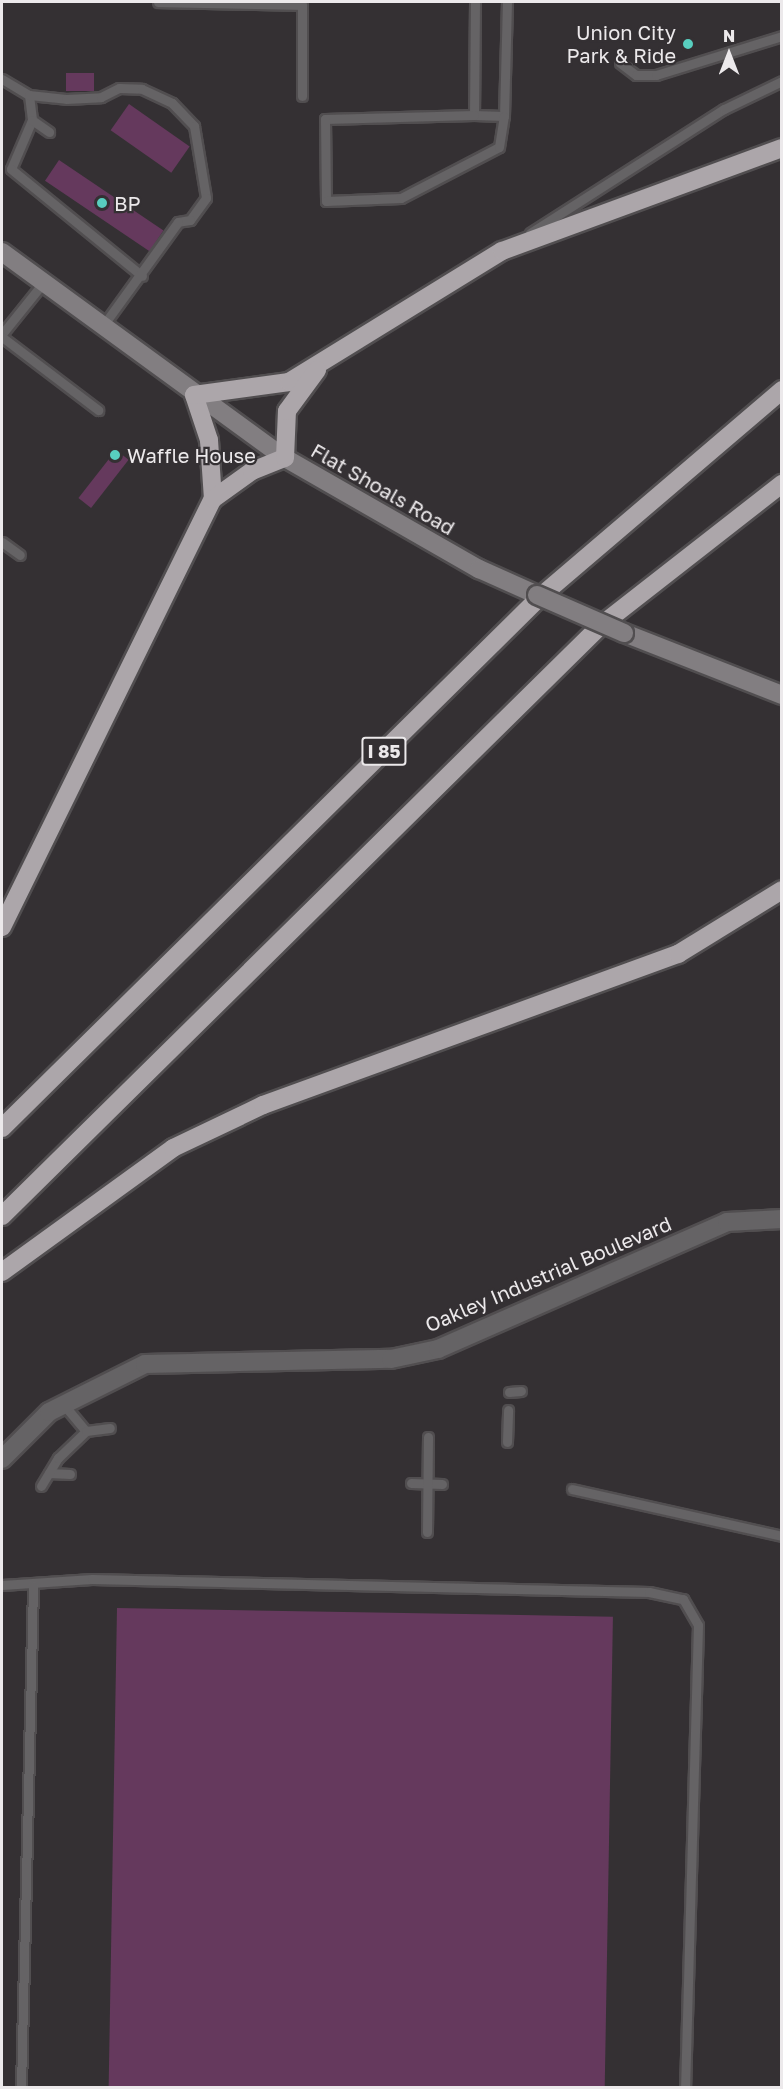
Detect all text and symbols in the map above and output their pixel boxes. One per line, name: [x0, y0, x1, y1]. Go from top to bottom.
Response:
place label: Union City Park & Ride: [566, 20, 676, 67]
north arrow: [699, 24, 759, 84]
text: N: [723, 26, 735, 46]
marker: Union City Park & Ride: [681, 37, 695, 51]
place label: BP: [114, 191, 140, 215]
marker: BP: [95, 196, 109, 210]
street label: Flat Shoals Road: [307, 438, 459, 540]
place label: Waffle House: [127, 443, 256, 467]
marker: Waffle House: [108, 448, 122, 462]
road number: I 85: [360, 736, 408, 766]
street label: Oakley Industrial Boulevard: [421, 1211, 675, 1337]

